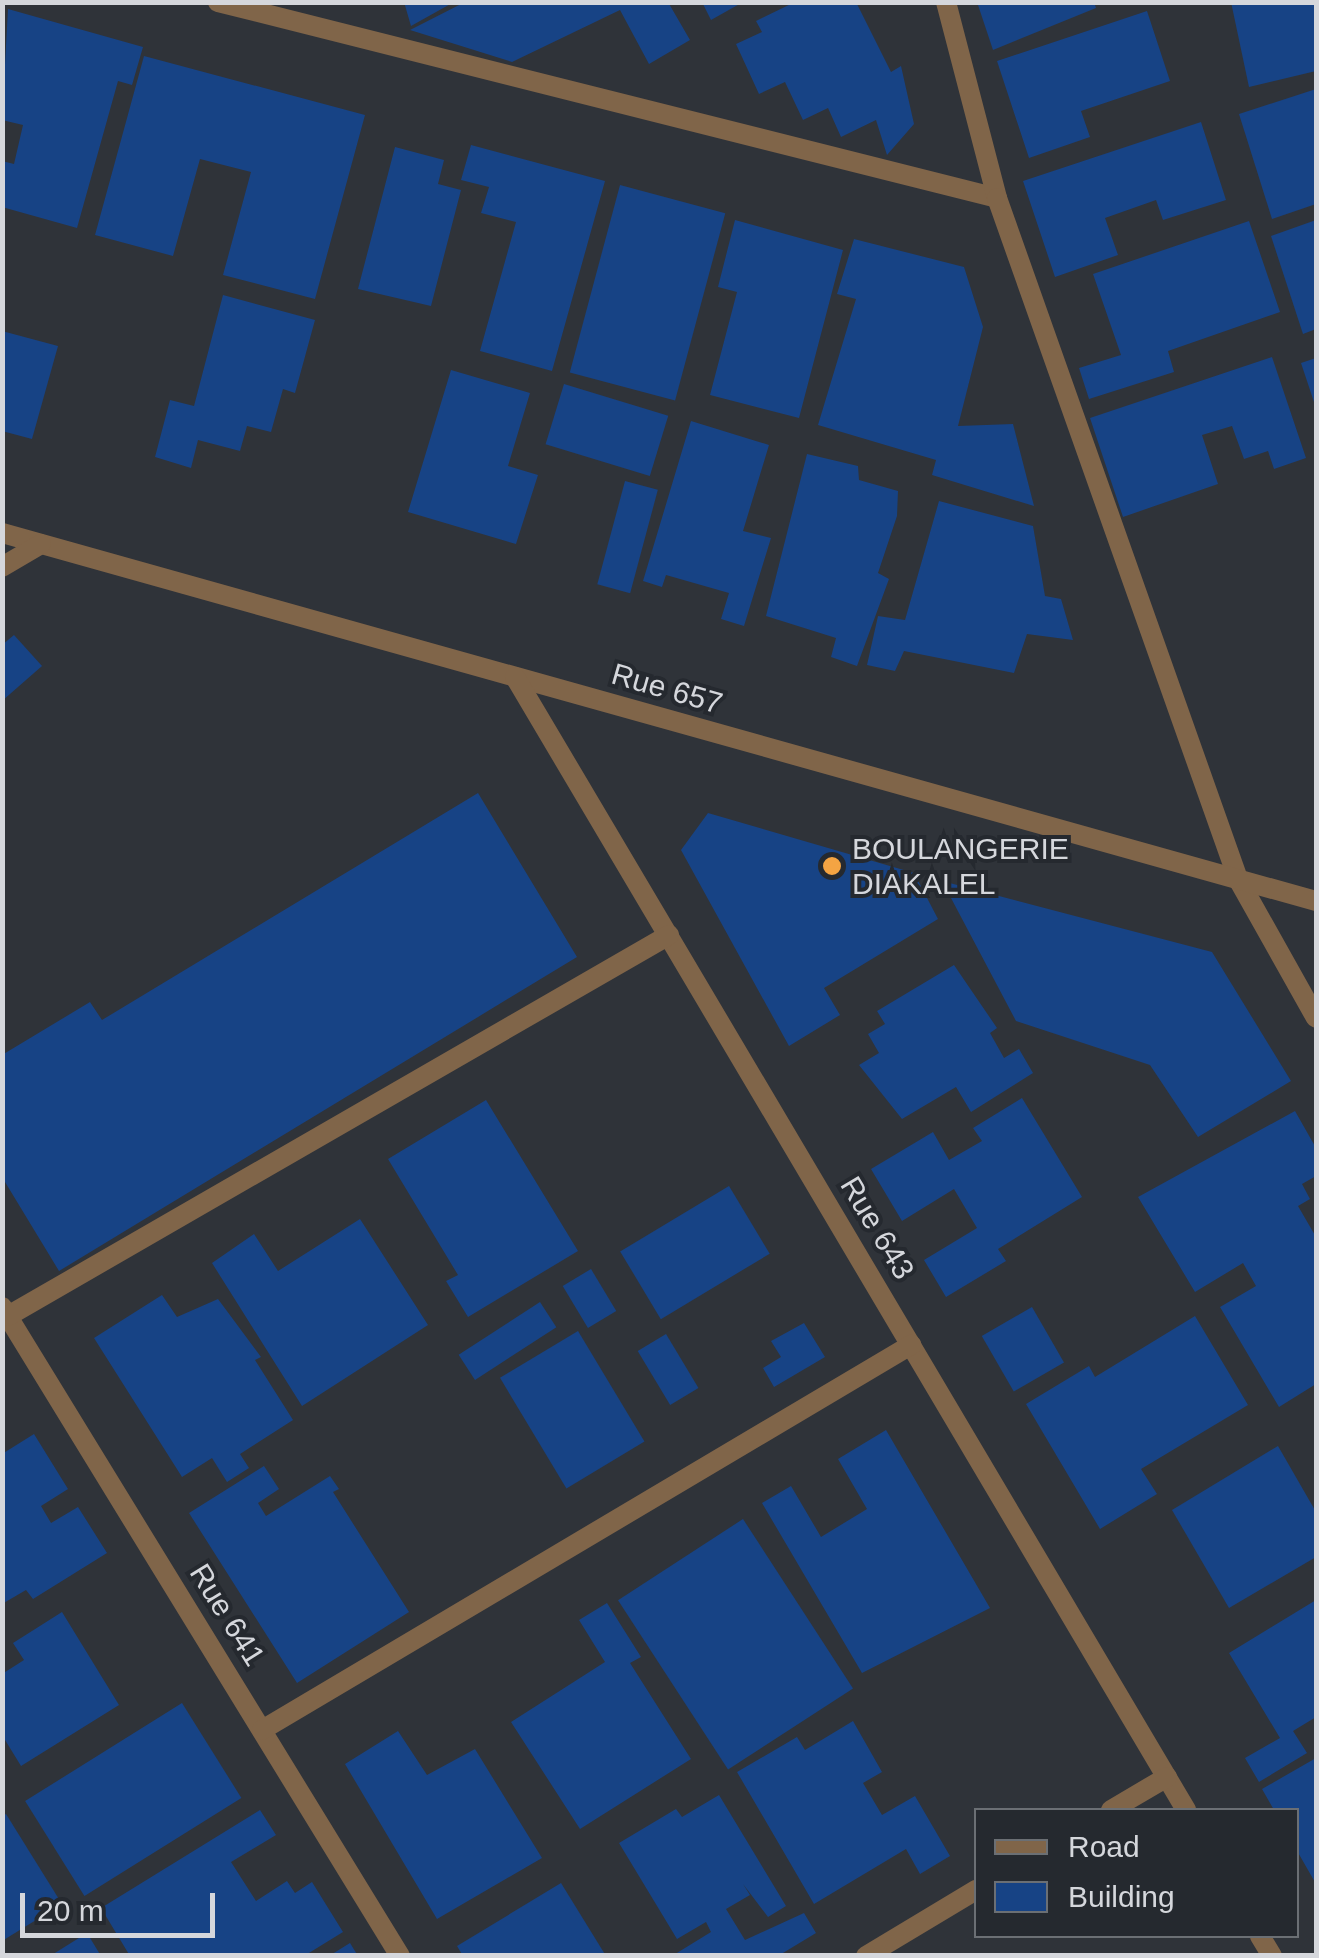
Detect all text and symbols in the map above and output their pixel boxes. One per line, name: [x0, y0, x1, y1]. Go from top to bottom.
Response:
street label: Rue 657: [608, 656, 726, 722]
place label: BOULANGERIE DIAKALEL: [852, 831, 1069, 902]
marker: BOULANGERIE DIAKALEL: [821, 855, 843, 877]
street label: Rue 643: [832, 1170, 922, 1286]
street label: Rue 641: [182, 1557, 272, 1673]
legend: [974, 1808, 1299, 1938]
text: Road: [1068, 1830, 1140, 1863]
scale bar: [25, 1873, 220, 1935]
text: Building: [1068, 1880, 1175, 1913]
text: 20 m: [37, 1894, 104, 1927]

